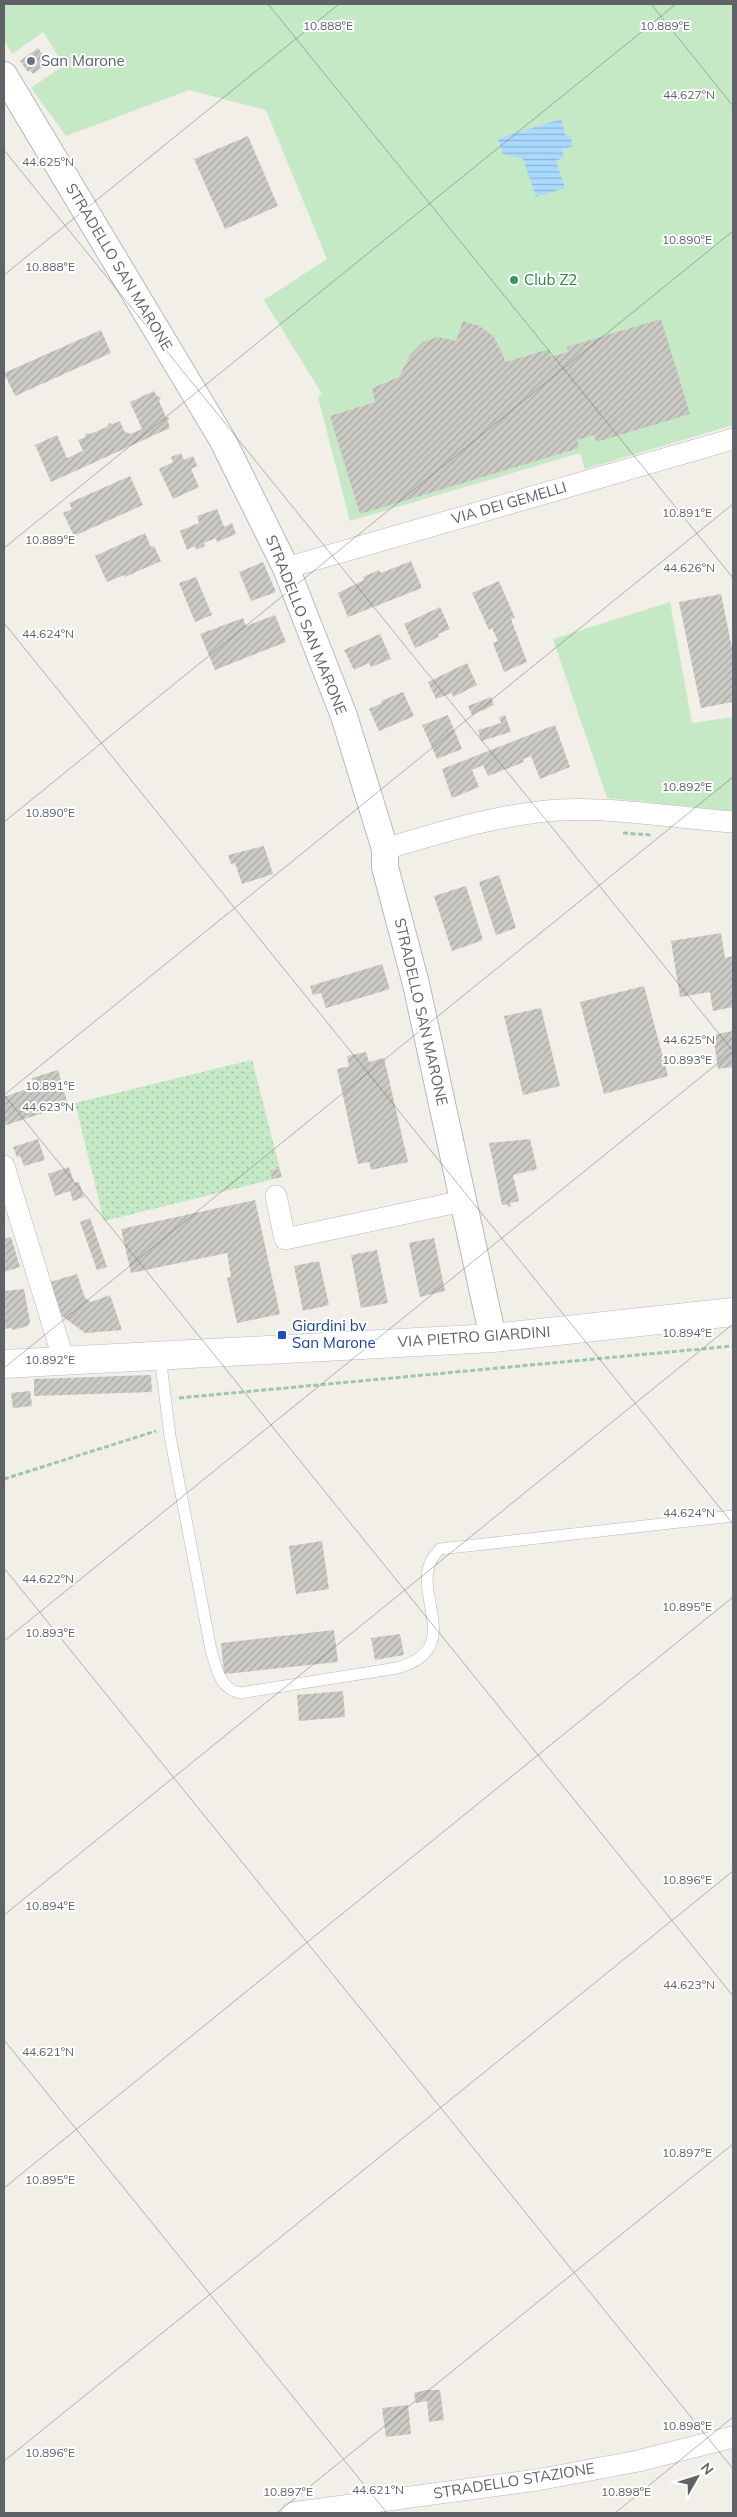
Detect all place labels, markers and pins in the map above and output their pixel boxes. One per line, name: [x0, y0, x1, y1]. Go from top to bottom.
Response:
place label: San Marone: [41, 51, 125, 70]
marker: San Marone: [25, 55, 37, 67]
place label: Club Z2: [524, 270, 577, 289]
marker: Club Z2: [508, 274, 520, 286]
place label: Giardini bv San Marone: [292, 1316, 376, 1352]
marker: Giardini bv San Marone: [276, 1329, 288, 1341]

